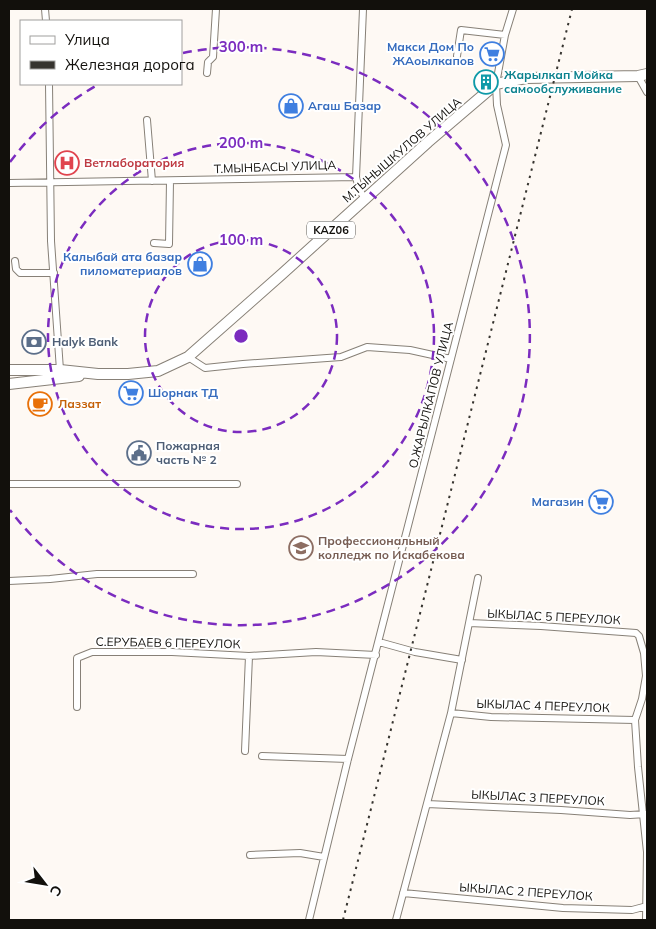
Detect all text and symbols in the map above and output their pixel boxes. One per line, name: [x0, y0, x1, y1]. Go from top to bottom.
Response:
legend: [20, 20, 182, 85]
text: Улица: [64, 30, 110, 49]
text: 300 m: [219, 37, 263, 56]
place label: Макси Дом По ЖАоылкапов: [387, 39, 474, 68]
supermarket icon: Макси Дом По ЖАоылкапов: [479, 41, 505, 67]
text: Железная дорога: [65, 55, 195, 74]
place label: Жарылкап Мойка самообслуживание: [504, 67, 622, 96]
building icon: Жарылкап Мойка самообслуживание: [473, 69, 499, 95]
shop icon: Агаш Базар: [278, 93, 304, 119]
street label: М.ТЫНЫШКУЛОВ УЛИЦА: [339, 94, 464, 205]
place label: Агаш Базар: [308, 98, 382, 113]
text: 200 m: [219, 133, 263, 152]
hospital icon: Ветлаборатория: [54, 150, 80, 176]
place label: Ветлаборатория: [84, 155, 184, 170]
street label: Т.МЫНБАСЫ УЛИЦА: [214, 157, 337, 176]
road number: KАZ06: [307, 222, 355, 238]
text: 100 m: [219, 230, 263, 249]
place label: Калыбай ата базар пиломатериалов: [63, 249, 182, 278]
shop icon: Калыбай ата базар пиломатериалов: [187, 251, 213, 277]
street label: О.ЖАРЫЛКАПОВ УЛИЦА: [405, 320, 456, 470]
centre of rings: [232, 327, 250, 345]
bank icon: Halyk Bank: [21, 329, 47, 355]
place label: Halyk Bank: [52, 334, 118, 349]
supermarket icon: Шорнак ТД: [118, 380, 144, 406]
place label: Шорнак ТД: [148, 385, 218, 400]
cafe icon: Лаззат: [27, 391, 53, 417]
place label: Лаззат: [58, 396, 101, 411]
place label: Пожарная часть № 2: [156, 438, 220, 467]
public building icon: Пожарная часть № 2: [126, 440, 152, 466]
supermarket icon: Магазин: [588, 489, 614, 515]
place label: Магазин: [532, 494, 584, 509]
place label: Профессиональный колледж по Искабекова: [318, 533, 465, 562]
school or university icon: Профессиональный колледж по Искабекова: [288, 535, 314, 561]
street label: ЫКЫЛАС 5 ПЕРЕУЛОК: [487, 606, 621, 627]
street label: С.ЕРУБАЕВ 6 ПЕРЕУЛОК: [95, 634, 241, 651]
street label: ЫКЫЛАС 4 ПЕРЕУЛОК: [476, 696, 610, 715]
street label: ЫКЫЛАС 3 ПЕРЕУЛОК: [471, 787, 605, 808]
north arrow: [20, 859, 70, 909]
street label: ЫКЫЛАС 2 ПЕРЕУЛОК: [459, 879, 593, 904]
text: С: [46, 882, 66, 899]

